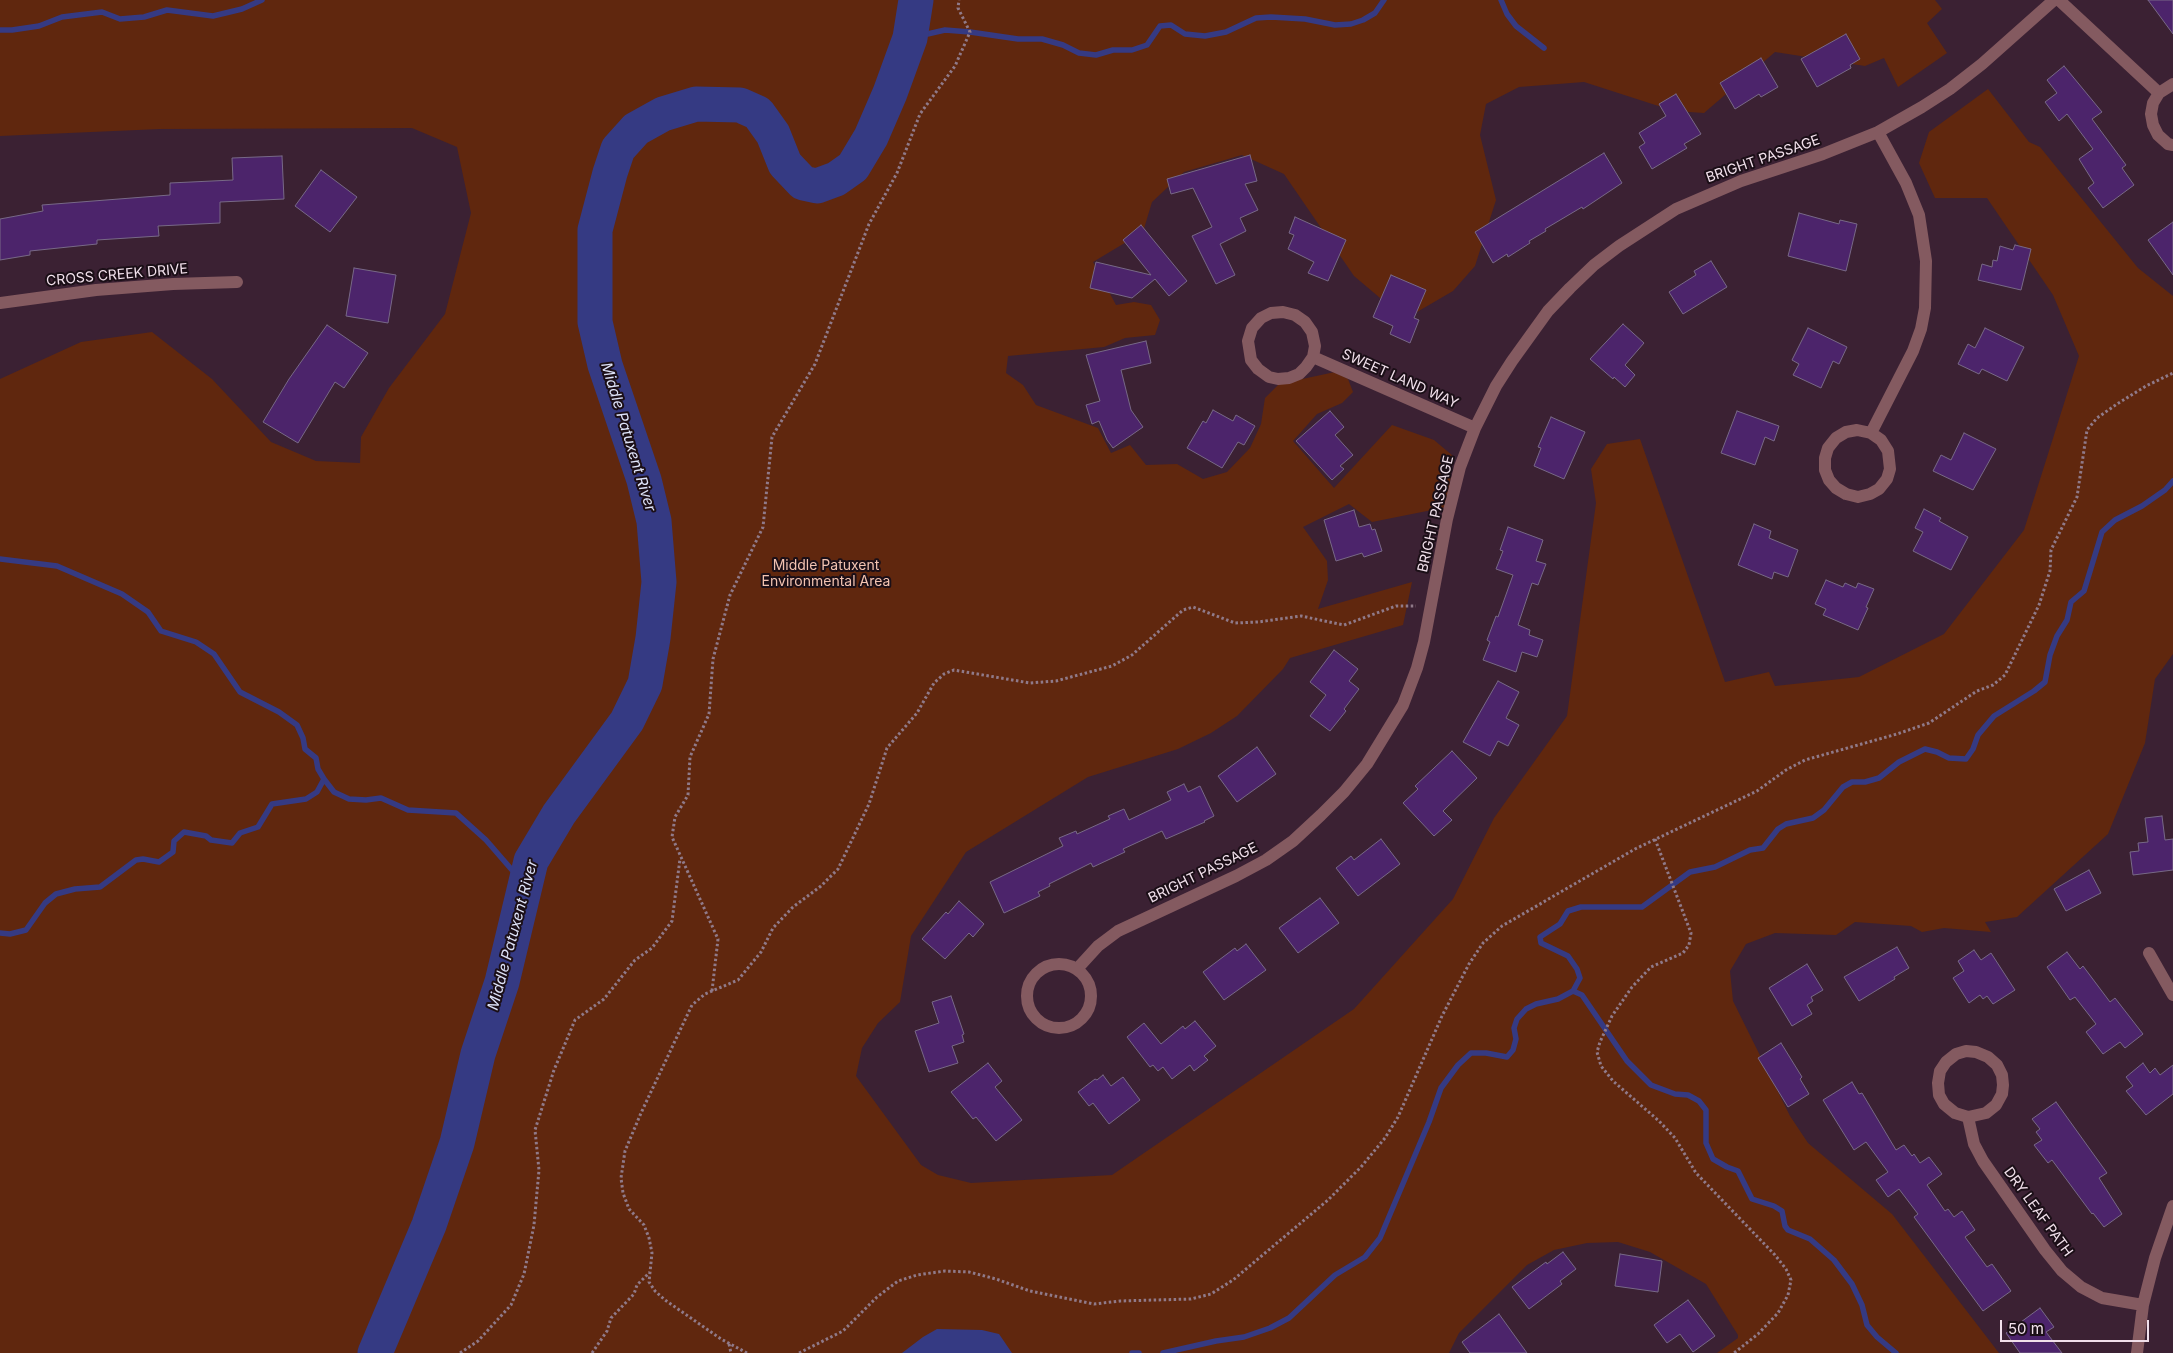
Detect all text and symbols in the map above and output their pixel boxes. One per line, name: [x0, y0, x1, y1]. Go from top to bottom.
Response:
street label: BRIGHT PASSAGE: [1704, 132, 1822, 186]
street label: CROSS CREEK DRIVE: [45, 260, 189, 290]
street label: SWEET LAND WAY: [1339, 346, 1461, 412]
water label: Middle Patuxent River: [597, 360, 659, 514]
street label: BRIGHT PASSAGE: [1414, 454, 1458, 574]
park label: Middle Patuxent Environmental Area: [762, 558, 890, 590]
street label: BRIGHT PASSAGE: [1146, 839, 1260, 907]
water label: Middle Patuxent River: [484, 858, 542, 1012]
street label: DRY LEAF PATH: [2000, 1164, 2076, 1260]
scale bar: [2003, 1310, 2152, 1342]
text: 50 m: [2008, 1319, 2044, 1338]

